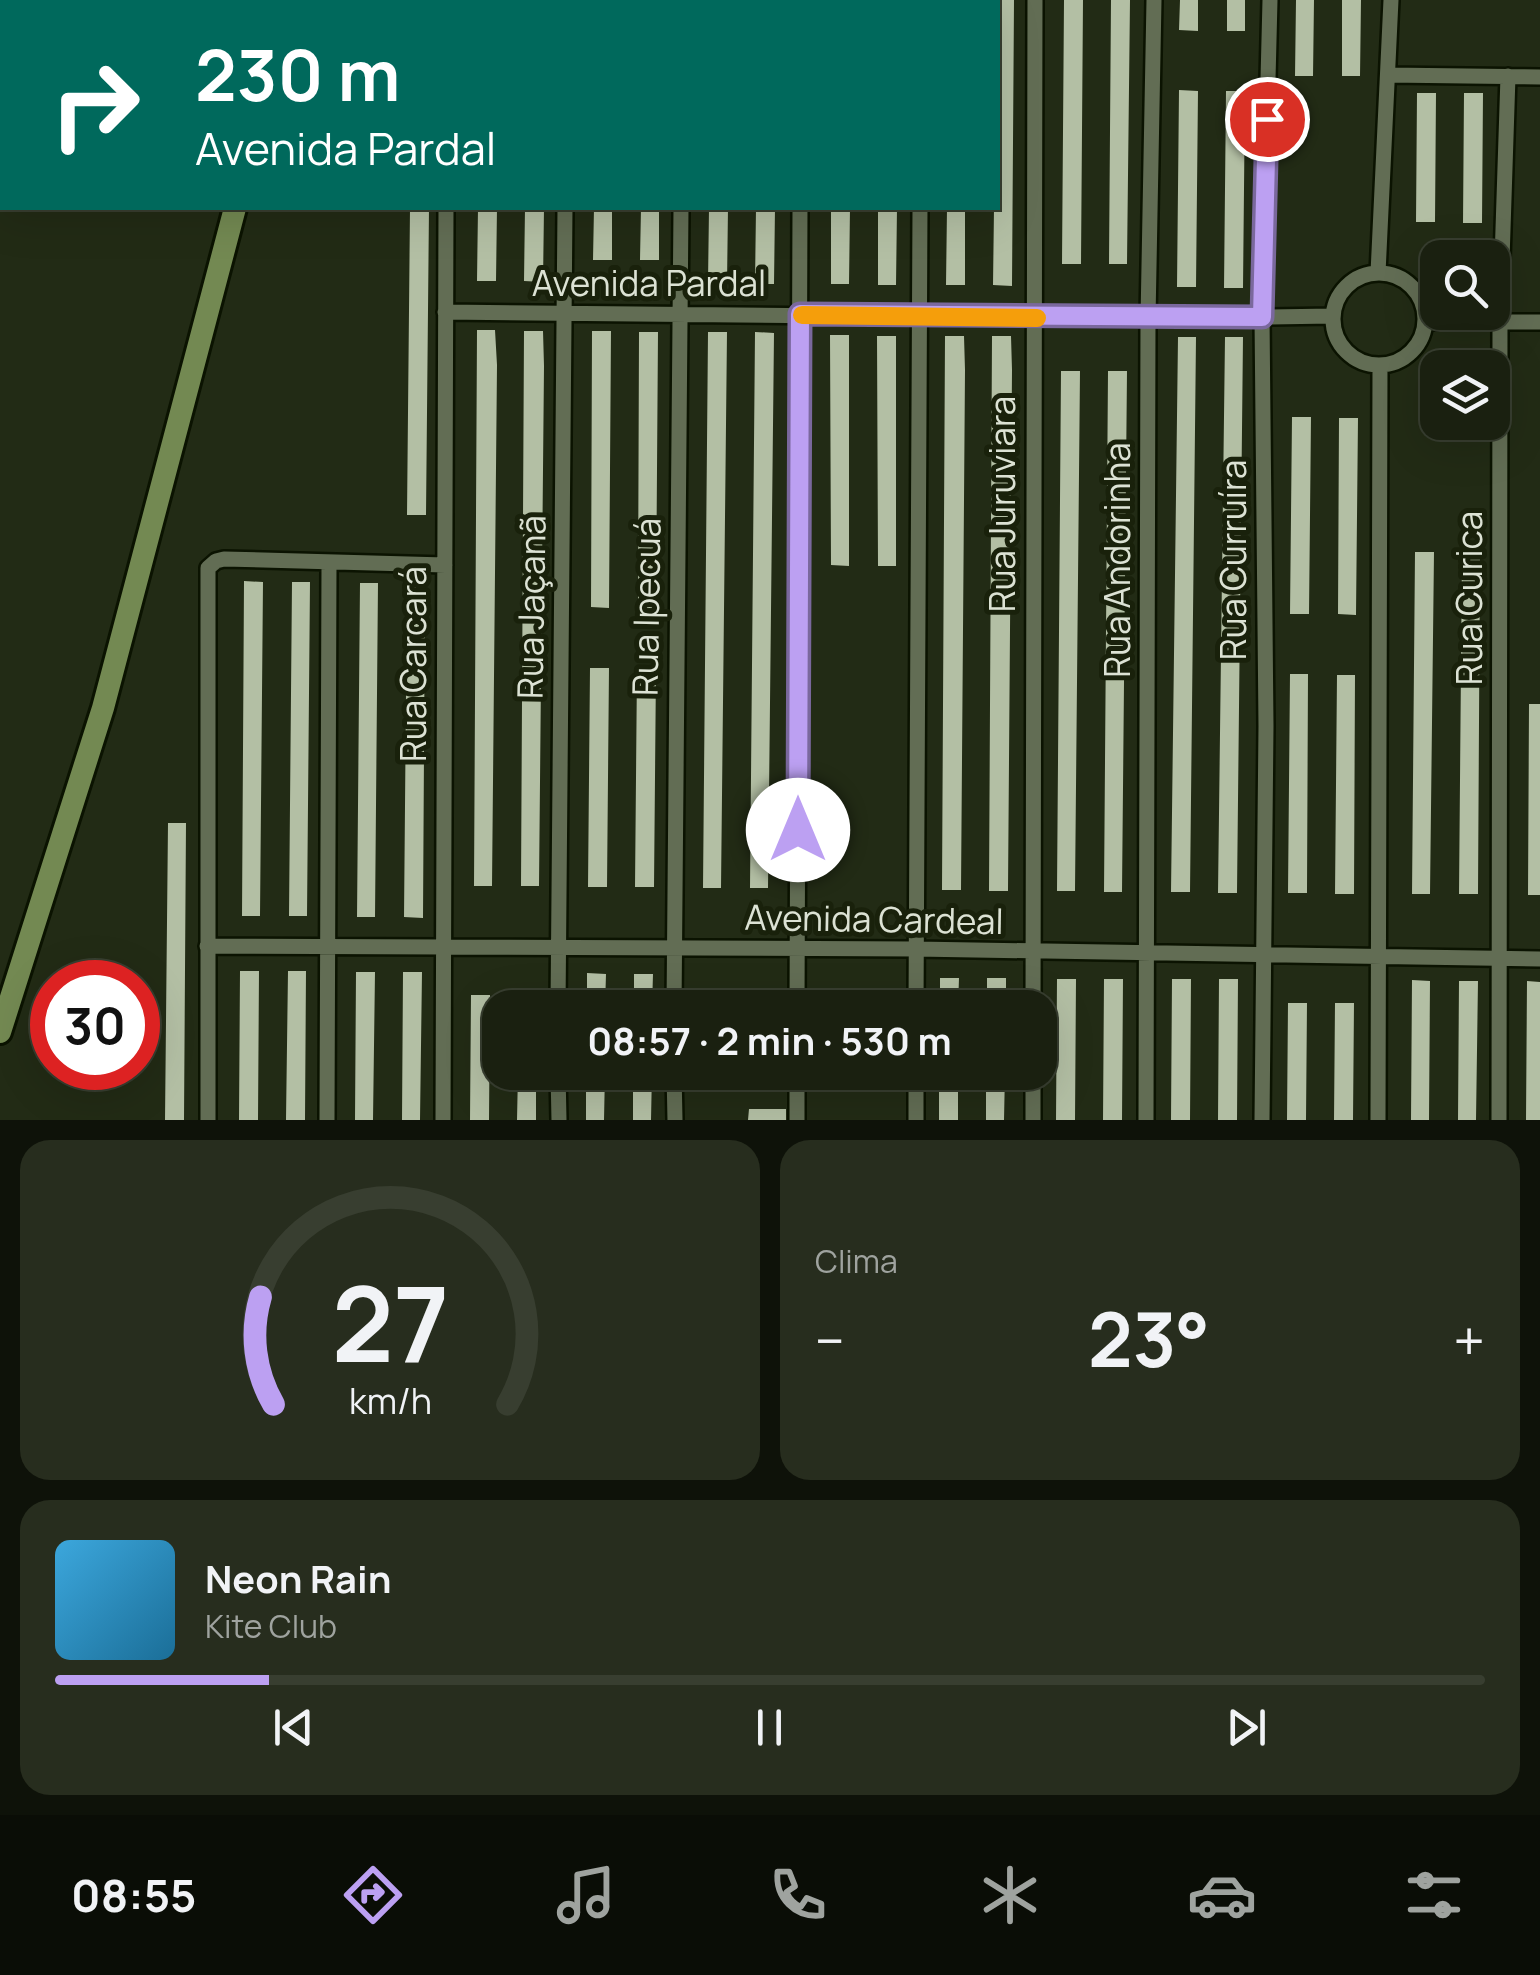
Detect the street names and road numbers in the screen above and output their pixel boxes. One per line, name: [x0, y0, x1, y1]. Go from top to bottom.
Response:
street label: Avenida Pardal: [532, 259, 766, 307]
street label: Rua Juruviara: [978, 396, 1026, 612]
street label: Rua Andorinha: [1093, 442, 1141, 678]
street label: Rua Curruíra: [1209, 460, 1257, 660]
street label: Rua Curica: [1445, 511, 1493, 685]
street label: Rua Jaçanã: [505, 515, 557, 699]
street label: Rua Ipecuá: [620, 517, 672, 697]
street label: Rua Carcará: [389, 566, 437, 762]
street label: Avenida Cardeal: [744, 893, 1004, 945]

